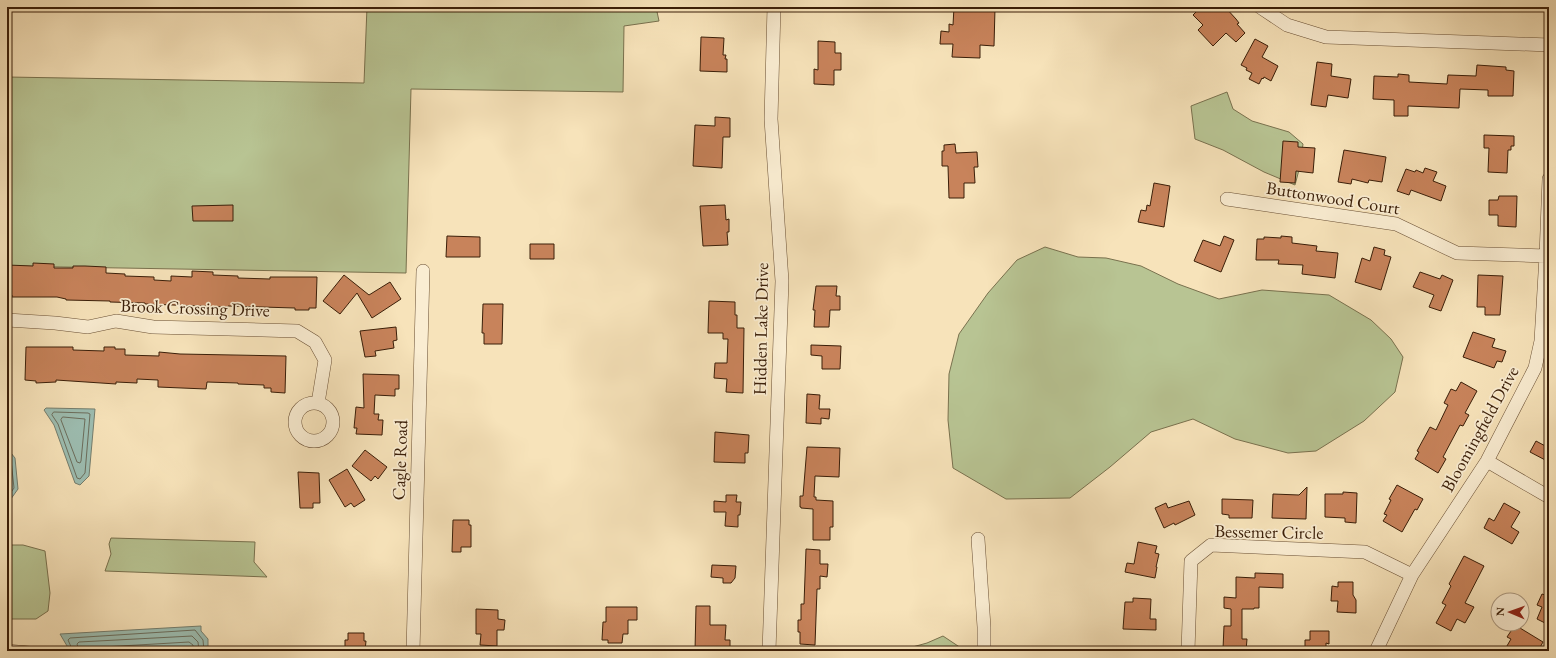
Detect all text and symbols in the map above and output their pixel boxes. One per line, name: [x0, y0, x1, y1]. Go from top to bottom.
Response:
street label: Buttonwood Court: [1265, 176, 1402, 219]
street label: Hidden Lake Drive: [748, 263, 773, 395]
street label: Brook Crossing Drive: [120, 293, 270, 322]
street label: Bloomingfield Drive: [1435, 362, 1524, 496]
street label: Cagle Road: [387, 419, 412, 501]
street label: Bessemer Circle: [1214, 519, 1324, 544]
north arrow: [1490, 592, 1530, 632]
text: N: [1493, 607, 1507, 616]

